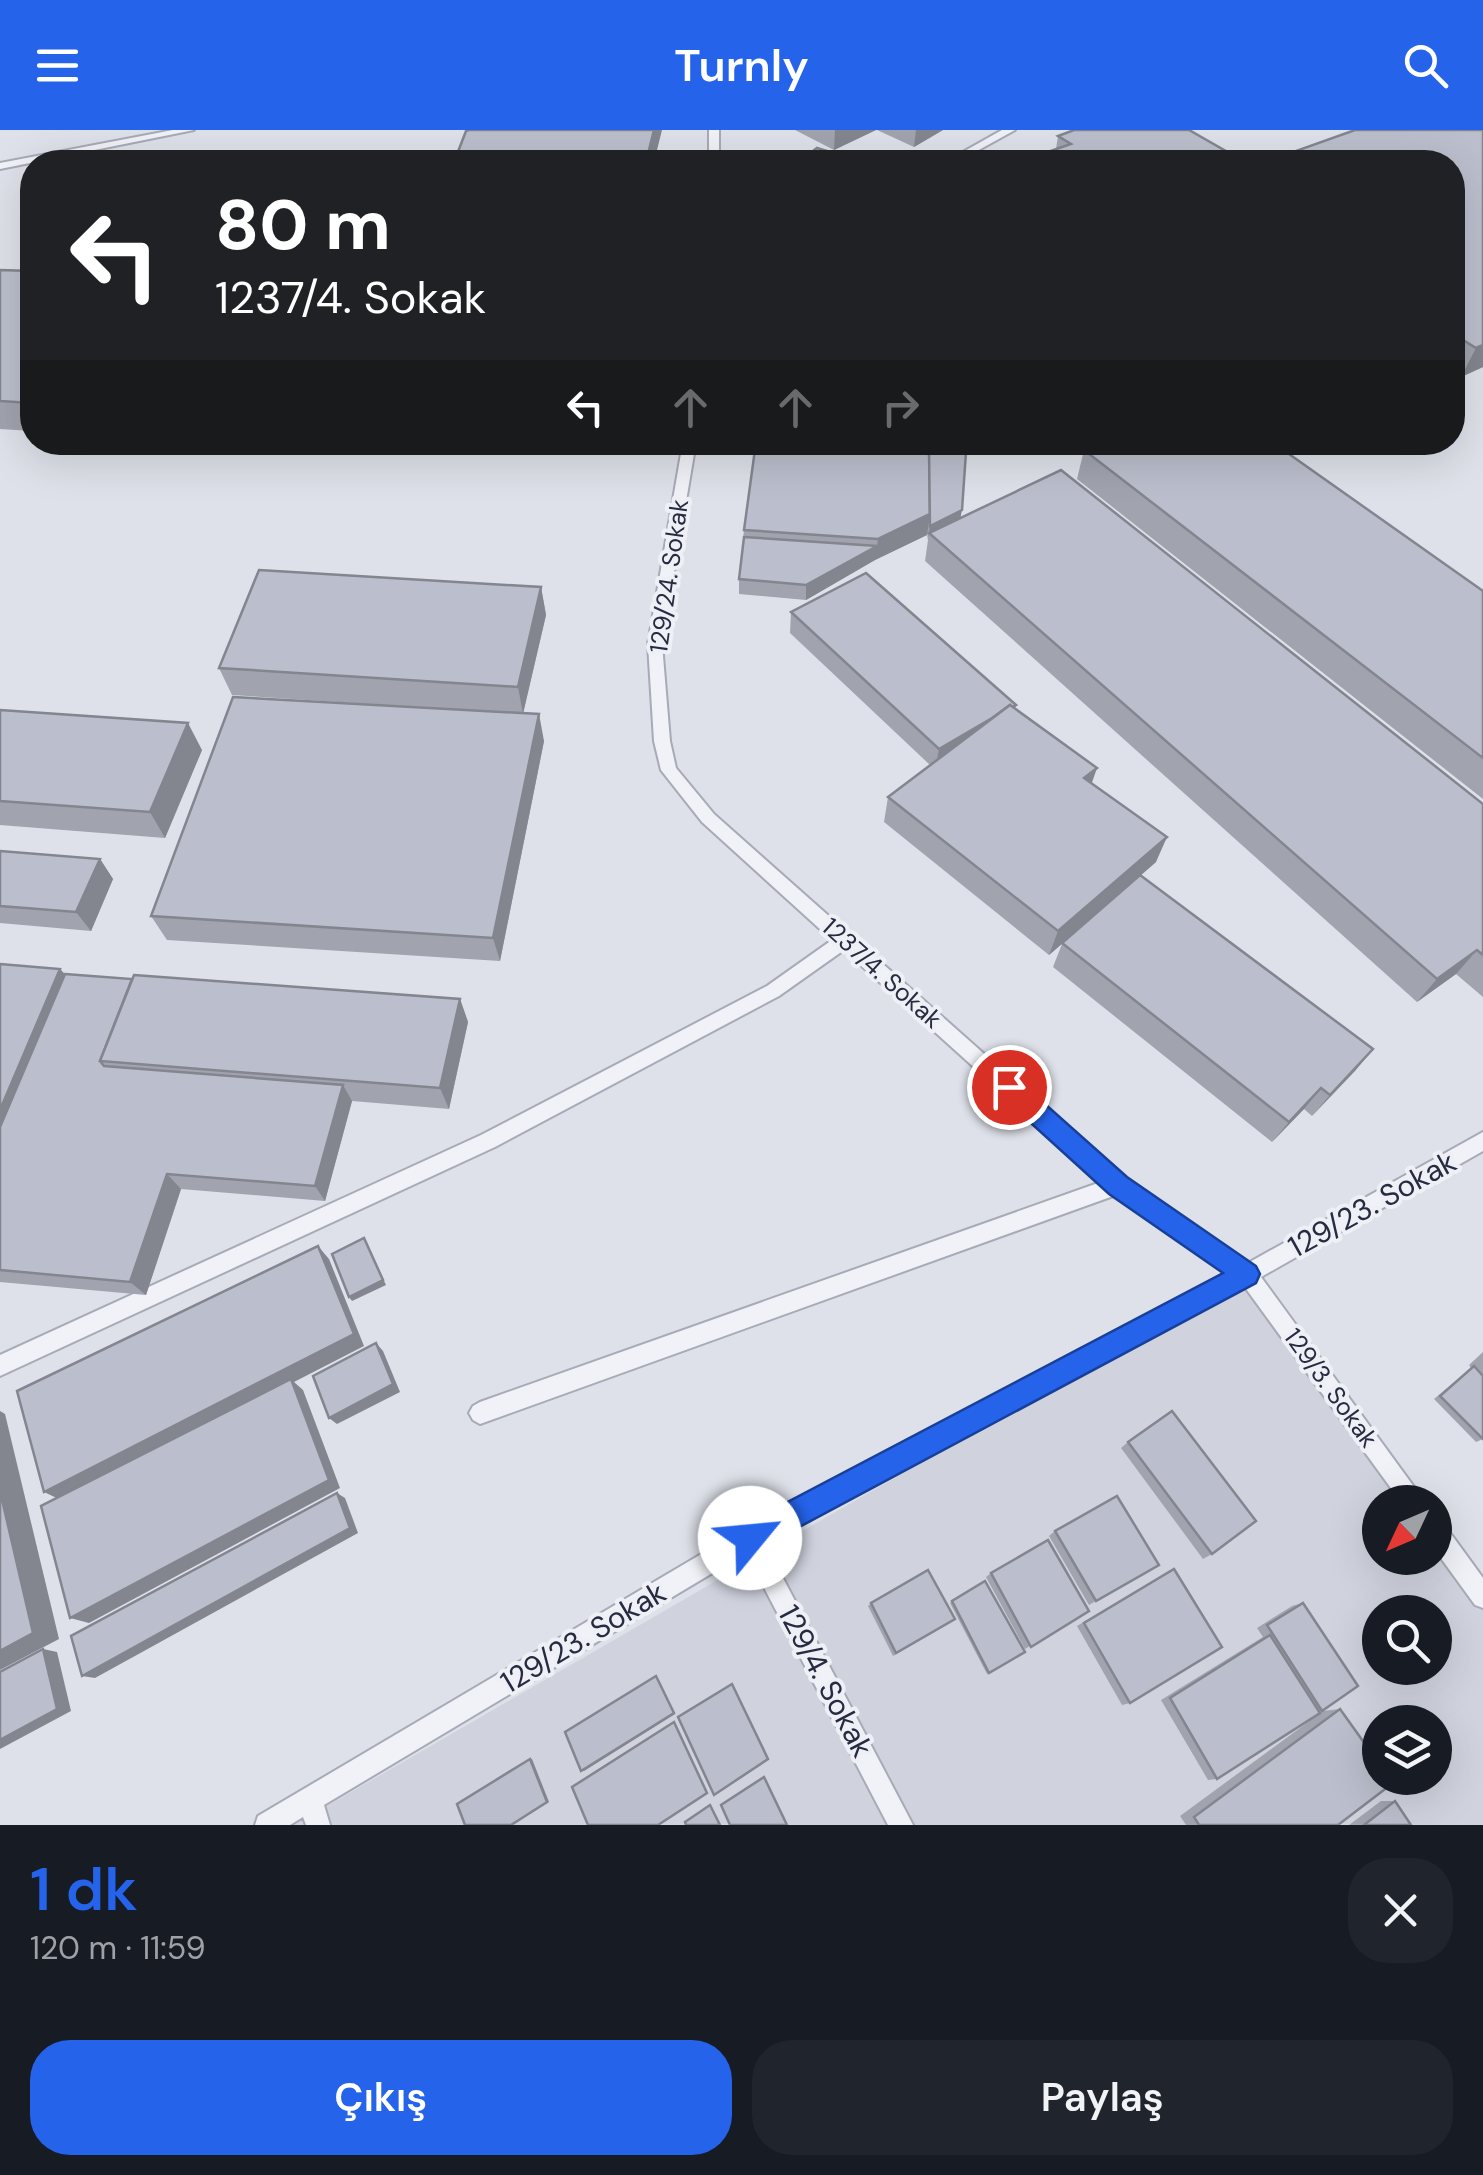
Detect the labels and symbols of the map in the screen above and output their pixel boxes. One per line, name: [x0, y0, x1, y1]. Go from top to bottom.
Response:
street label: 129/24. Sokak: [642, 497, 696, 655]
street label: 1237/4. Sokak: [815, 910, 949, 1036]
pin: [967, 1045, 1052, 1130]
street label: 129/23. Sokak: [1281, 1142, 1463, 1266]
street label: 129/3. Sokak: [1277, 1322, 1386, 1454]
north arrow: [1362, 1485, 1452, 1575]
position arrow: [698, 1486, 802, 1590]
street label: 129/23. Sokak: [493, 1572, 673, 1702]
street label: 129/4. Sokak: [770, 1598, 882, 1764]

